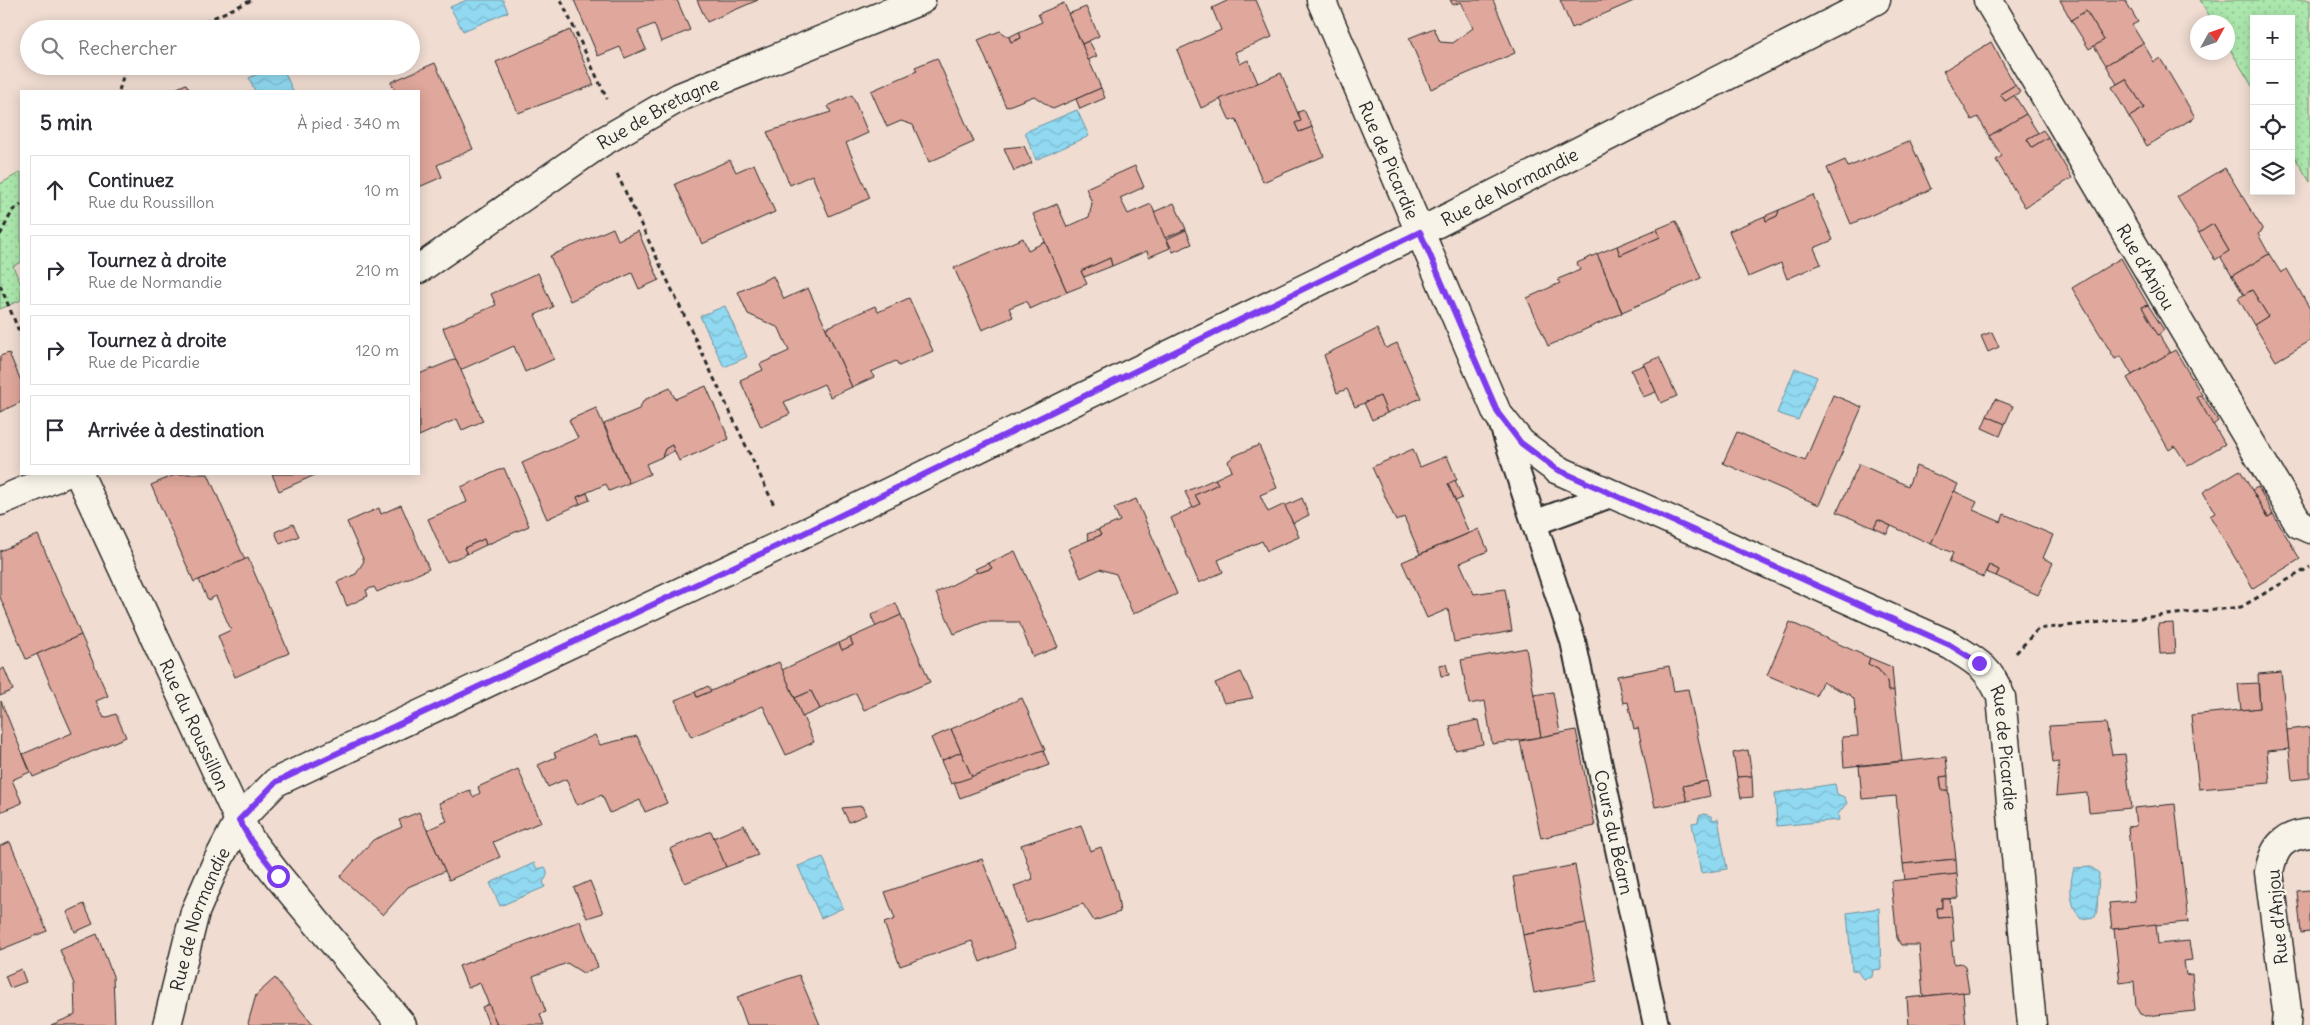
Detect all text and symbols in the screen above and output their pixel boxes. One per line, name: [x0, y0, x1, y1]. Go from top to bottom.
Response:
north arrow: [2190, 15, 2235, 60]
map controls: [2250, 15, 2295, 195]
button: +: [2250, 15, 2295, 60]
search box: [20, 20, 420, 75]
icon: search: [38, 34, 66, 62]
text: Rechercher: [78, 36, 177, 60]
button: −: [2250, 60, 2295, 105]
street label: Rue de Bretagne: [593, 71, 722, 154]
street label: Rue de Picardie: [1354, 98, 1424, 223]
button: locate: [2250, 105, 2295, 150]
text: 5 min: [40, 109, 92, 136]
text: À pied · 340 m: [297, 113, 400, 133]
street label: Rue de Normandie: [1437, 142, 1582, 231]
button: layers: [2250, 150, 2295, 195]
text: Continuez: [88, 168, 174, 192]
icon: ahead: [41, 176, 69, 204]
text: 10 m: [364, 180, 399, 200]
text: Rue du Roussillon: [88, 192, 214, 212]
street label: Rue d'Anjou: [2112, 220, 2181, 314]
text: Tournez à droite: [88, 248, 227, 272]
icon: right: [41, 256, 69, 284]
text: 210 m: [356, 260, 399, 280]
text: Rue de Normandie: [88, 272, 222, 292]
text: Tournez à droite: [88, 328, 227, 352]
icon: right: [41, 336, 69, 364]
text: 120 m: [356, 340, 399, 360]
text: Rue de Picardie: [88, 352, 200, 372]
icon: arrive: [41, 416, 69, 444]
text: Arrivée à destination: [88, 418, 264, 442]
route end: [1968, 652, 1991, 675]
street label: Rue du Roussillon: [155, 655, 235, 794]
street label: Rue de Picardie: [1986, 681, 2023, 811]
street label: Cours du Béarn: [1590, 767, 1639, 897]
street label: Rue de Normandie: [164, 843, 234, 993]
route start: [267, 865, 290, 888]
street label: Rue d'Anjou: [2261, 868, 2293, 966]

